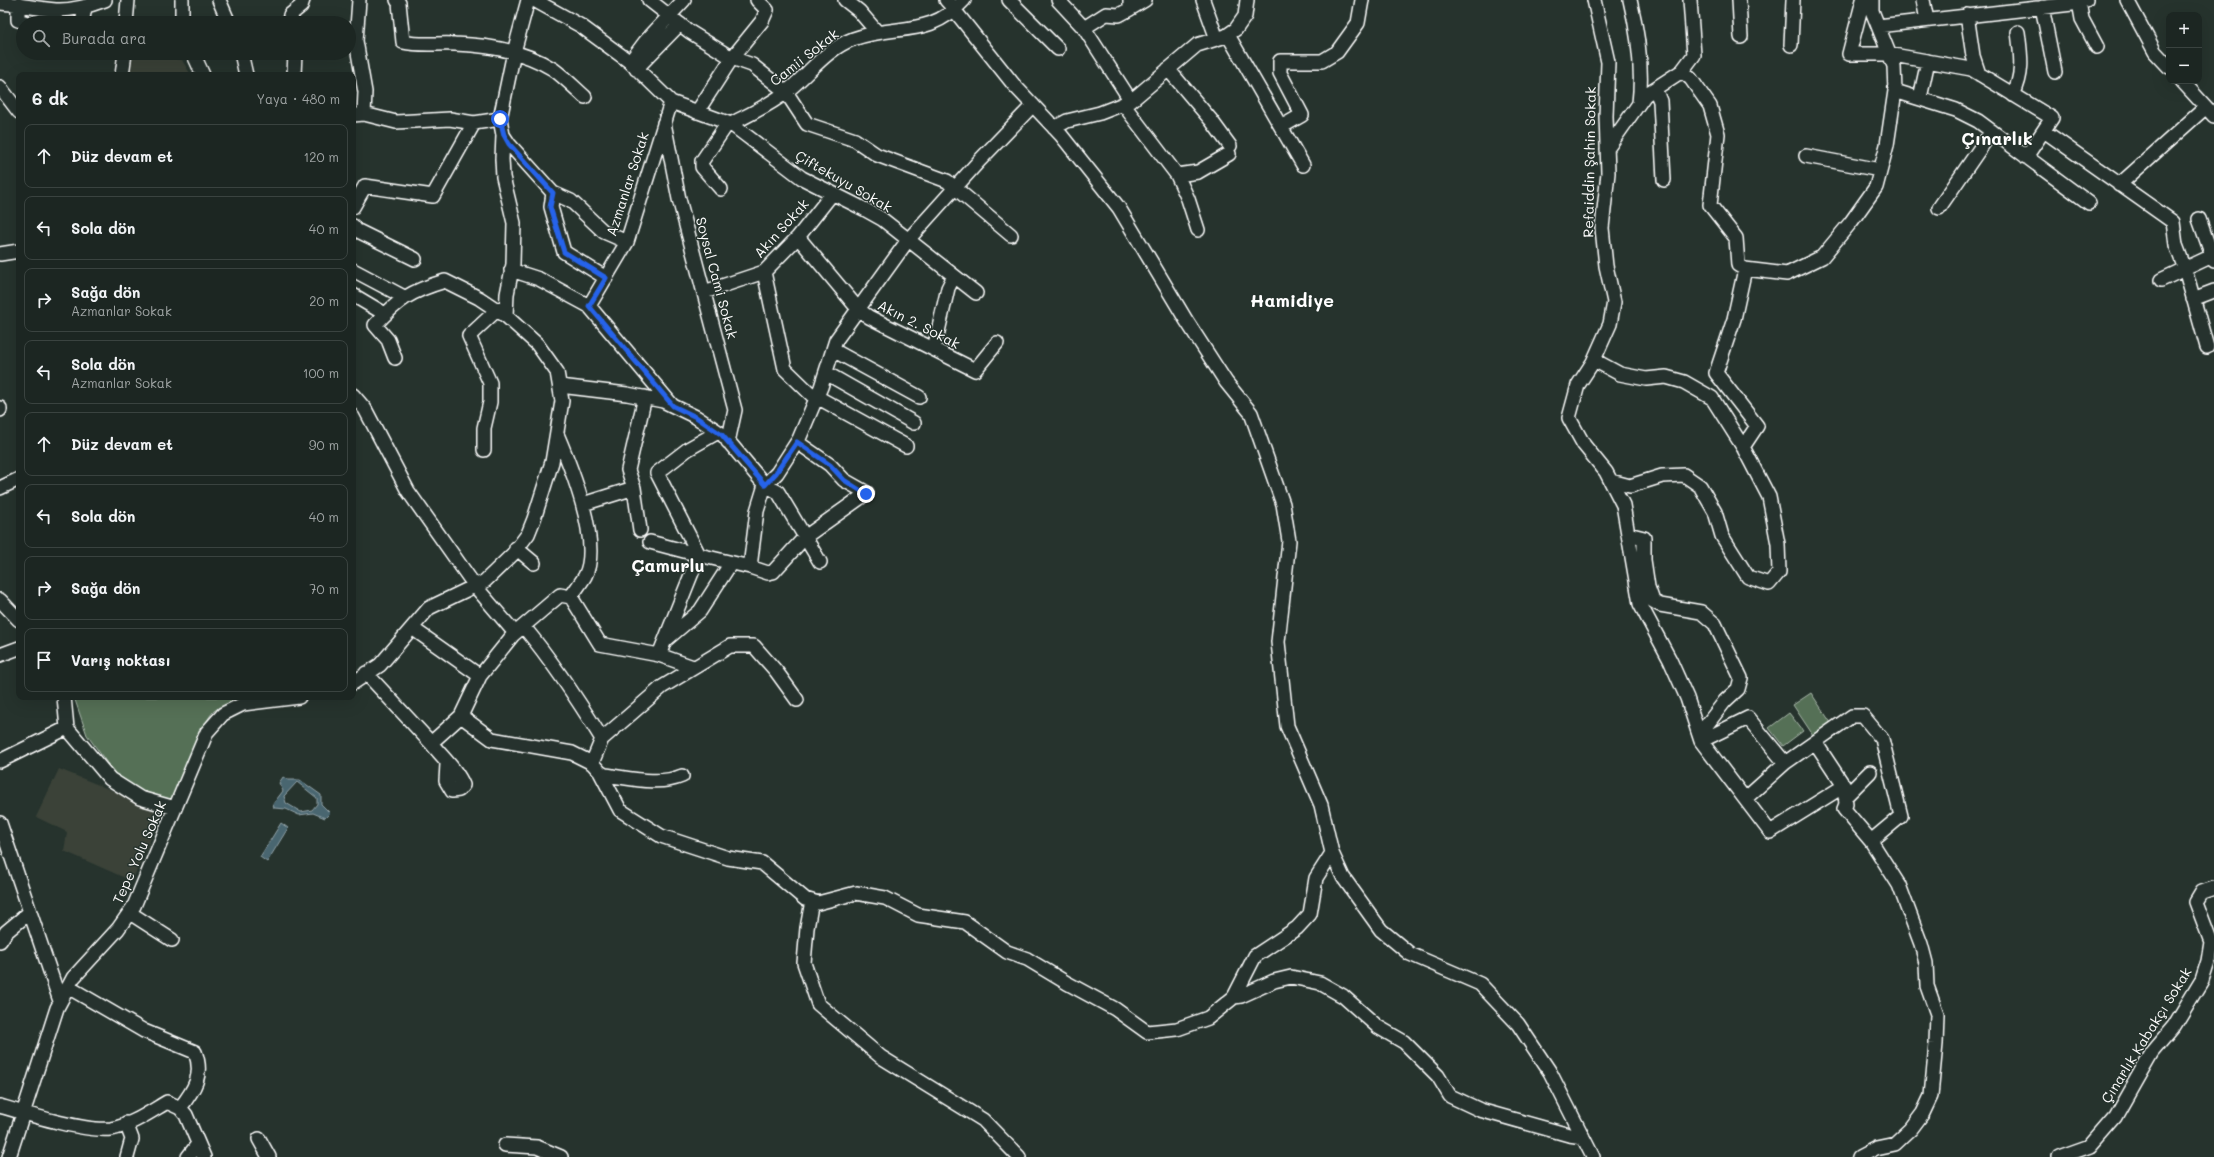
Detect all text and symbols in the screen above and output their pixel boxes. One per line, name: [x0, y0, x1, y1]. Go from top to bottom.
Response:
map controls: [2166, 12, 2202, 84]
button: +: [2166, 12, 2202, 48]
search box: [16, 16, 356, 60]
street label: Camii Sokak: [766, 24, 842, 90]
icon: search: [30, 27, 52, 49]
text: Burada ara: [62, 28, 146, 48]
button: −: [2166, 48, 2202, 84]
street label: Refaiddin Şahin Sokak: [1578, 86, 1600, 238]
text: 6 dk: [32, 87, 68, 109]
text: Yaya · 480 m: [256, 90, 340, 107]
route start: [491, 110, 509, 128]
district label: Çınarlık: [1961, 126, 2033, 150]
street label: Azmanlar Sokak: [601, 129, 653, 239]
icon: ahead: [33, 145, 55, 167]
text: Düz devam et: [71, 146, 173, 166]
street label: Çiftekuyu Sokak: [792, 146, 896, 216]
text: 120 m: [303, 148, 339, 165]
street label: Akın Sokak: [749, 194, 813, 262]
street label: Soysal Cami Sokak: [692, 215, 742, 341]
icon: left: [33, 217, 55, 239]
text: Sola dön: [71, 218, 135, 238]
text: 40 m: [309, 220, 339, 237]
text: Sağa dön: [71, 282, 140, 302]
district label: Hamidiye: [1250, 288, 1334, 312]
icon: right: [33, 289, 55, 311]
text: 20 m: [309, 292, 339, 309]
street label: Akın 2. Sokak: [875, 295, 963, 353]
text: Azmanlar Sokak: [71, 302, 172, 319]
text: Sola dön: [71, 354, 135, 374]
icon: left: [33, 361, 55, 383]
text: 100 m: [303, 364, 339, 381]
text: Azmanlar Sokak: [71, 374, 172, 391]
icon: ahead: [33, 433, 55, 455]
text: Düz devam et: [71, 434, 173, 454]
text: 90 m: [309, 436, 339, 453]
route end: [857, 485, 875, 503]
icon: left: [33, 505, 55, 527]
text: Sola dön: [71, 506, 135, 526]
text: 40 m: [309, 508, 339, 525]
district label: Çamurlu: [631, 553, 705, 577]
icon: right: [33, 577, 55, 599]
text: Sağa dön: [71, 578, 140, 598]
text: 70 m: [309, 580, 339, 597]
icon: arrive: [33, 649, 55, 671]
text: Varış noktası: [71, 650, 171, 670]
street label: Tepe Yolu Sokak: [108, 797, 170, 907]
street label: Çınarlık Kabakçı Sokak: [2096, 963, 2196, 1107]

